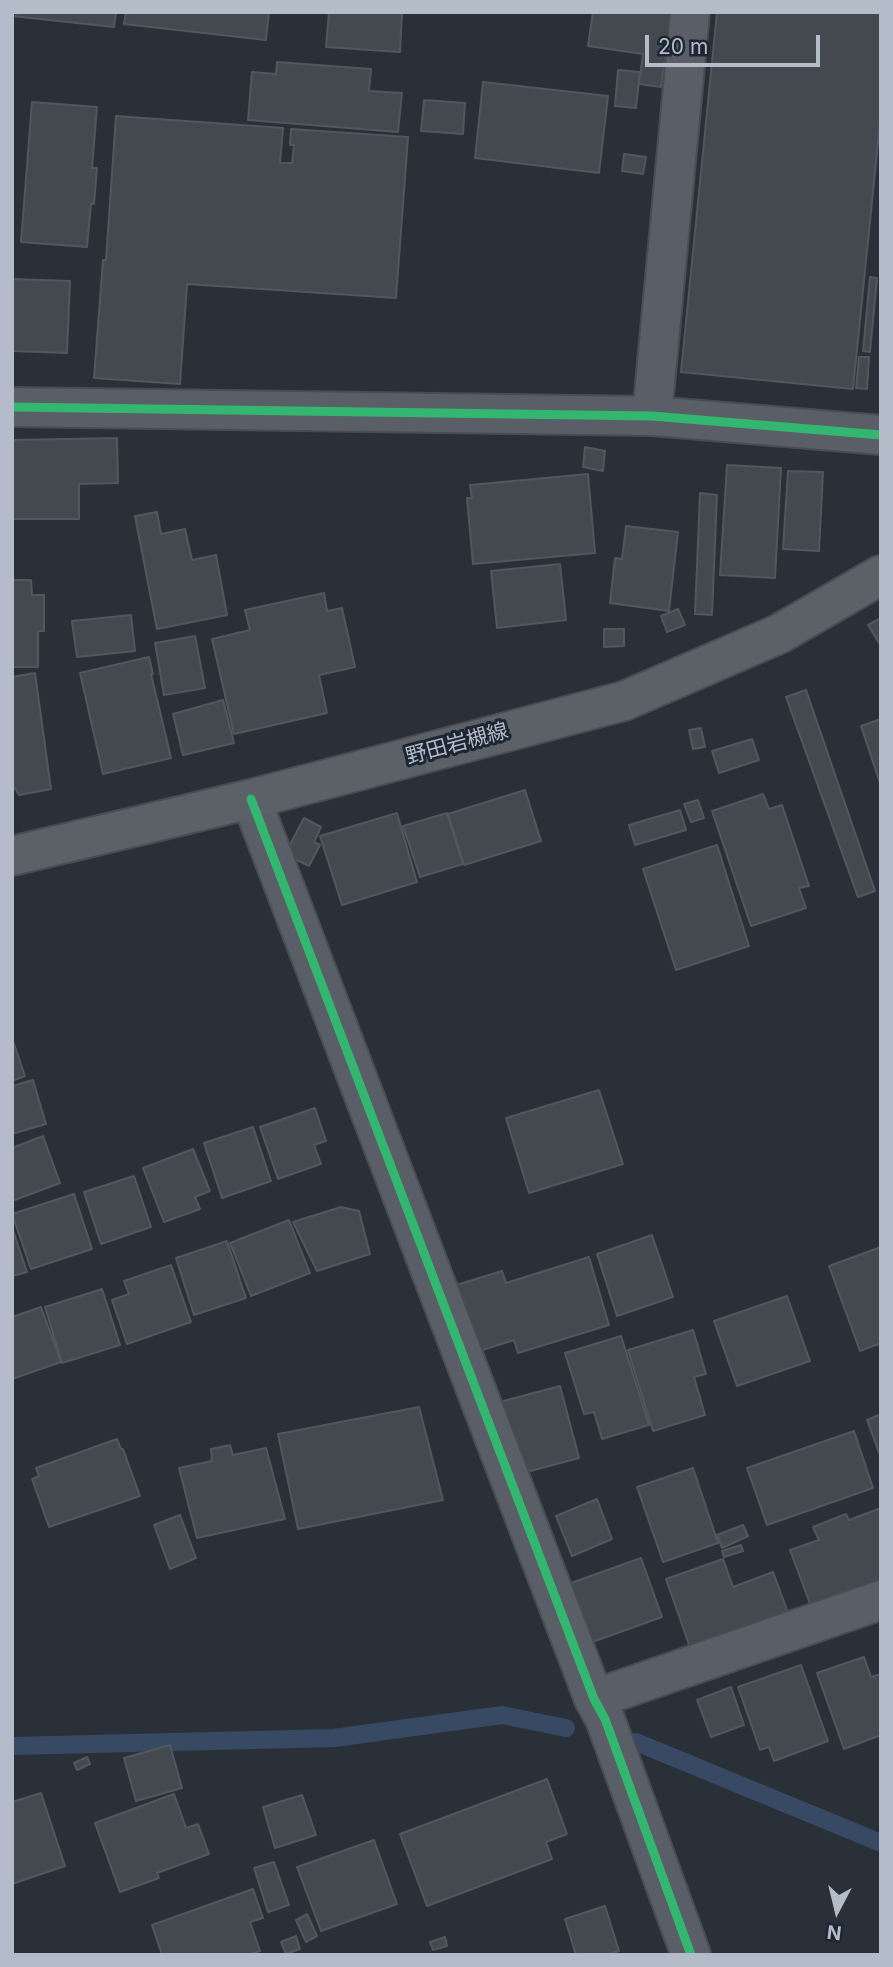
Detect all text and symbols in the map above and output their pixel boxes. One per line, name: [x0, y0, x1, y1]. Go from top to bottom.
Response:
scale bar: [648, 21, 823, 65]
text: 20 m: [658, 34, 708, 59]
street label: 野田岩槻線: [403, 718, 511, 770]
north arrow: [802, 1876, 872, 1946]
text: N: [826, 1920, 843, 1945]

